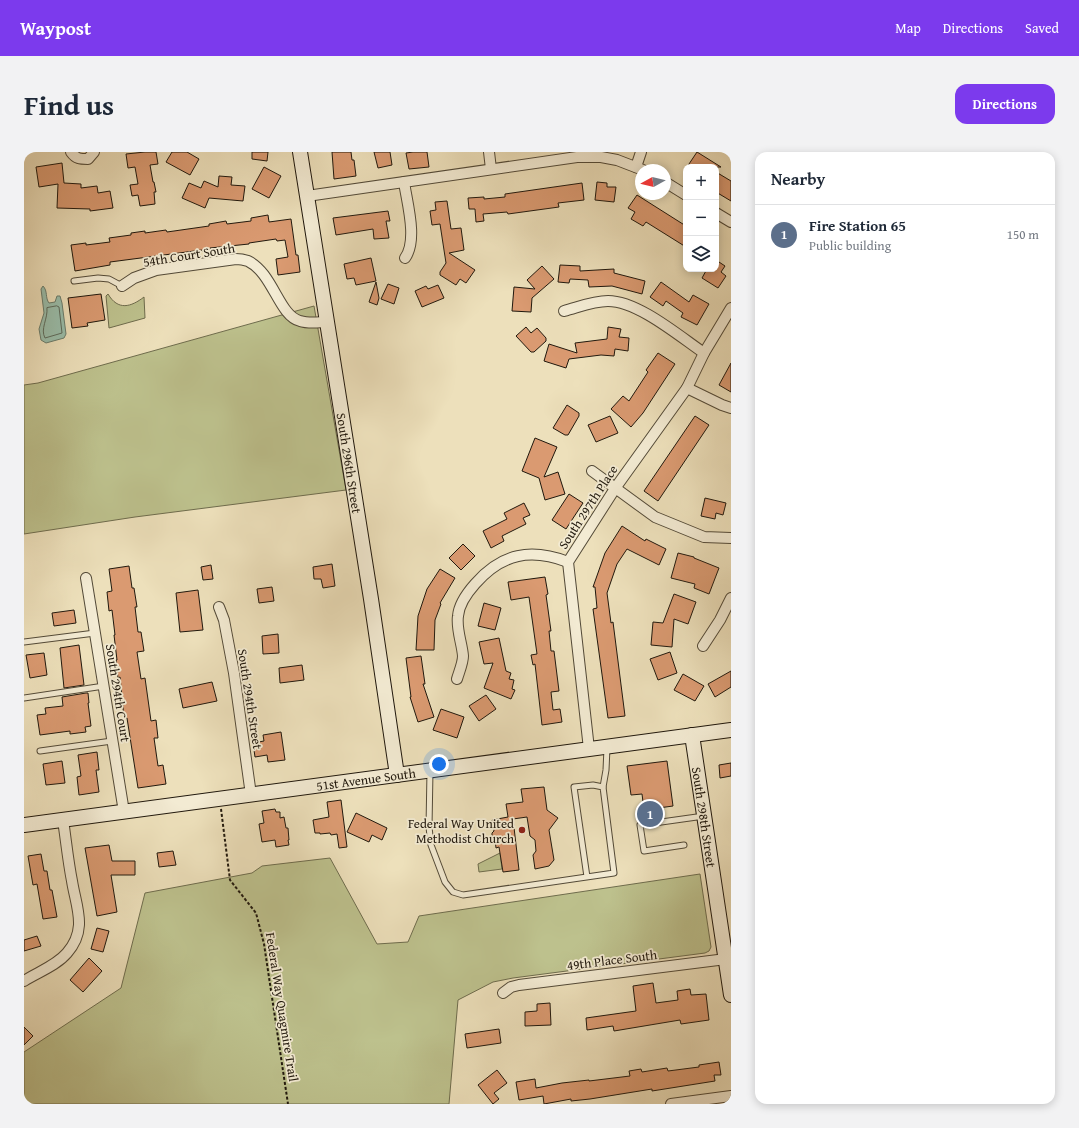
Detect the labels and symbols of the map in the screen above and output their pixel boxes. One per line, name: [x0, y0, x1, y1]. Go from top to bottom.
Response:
north arrow: [635, 164, 671, 200]
street label: 54th Court South: [142, 238, 237, 272]
street label: South 296th Street: [332, 412, 367, 515]
street label: South 297th Place: [554, 461, 622, 553]
street label: South 294th Court: [101, 643, 135, 744]
street label: South 294th Street: [233, 648, 267, 751]
your location: [429, 754, 449, 774]
street label: 51st Avenue South: [315, 763, 417, 795]
street label: South 298th Street: [687, 766, 721, 869]
pin: 1: [637, 799, 663, 829]
place label: Federal Way United Methodist Church: [408, 814, 515, 848]
marker: Federal Way United Methodist Church: [517, 825, 527, 835]
street label: Federal Way Quagmire Trail: [261, 931, 303, 1083]
street label: 49th Place South: [566, 945, 659, 975]

